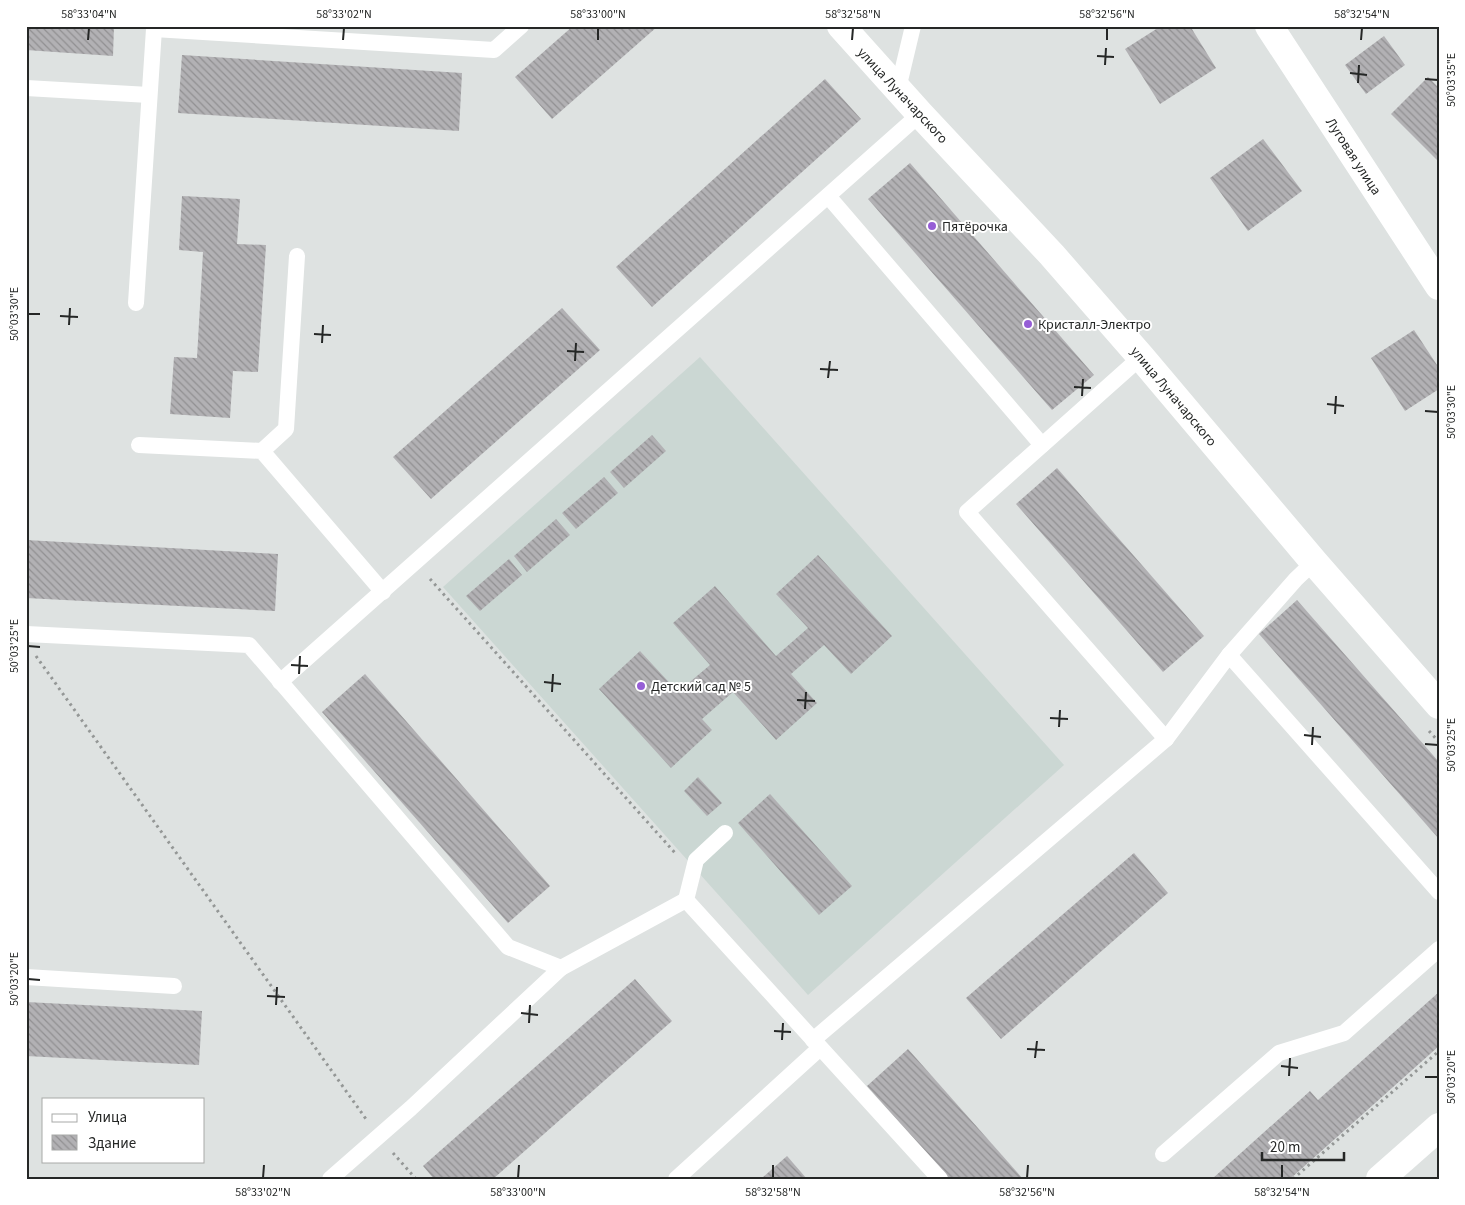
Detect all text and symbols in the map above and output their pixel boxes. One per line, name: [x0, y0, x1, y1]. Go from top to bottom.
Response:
text: 58°33'04"N: [61, 6, 117, 23]
text: 58°33'02"N: [316, 6, 372, 23]
text: 58°33'00"N: [570, 6, 626, 23]
text: 58°32'58"N: [825, 6, 881, 23]
text: 58°32'56"N: [1079, 6, 1135, 23]
text: 58°32'54"N: [1334, 6, 1390, 23]
street label: улица Луначарского: [852, 43, 952, 148]
text: 50°03'35"E: [1443, 53, 1460, 107]
street label: Луговая улица: [1321, 114, 1386, 199]
place label: Пятёрочка: [942, 217, 1008, 237]
marker: Пятёрочка: [926, 220, 938, 232]
text: 50°03'30"E: [6, 287, 23, 341]
place label: Кристалл-Электро: [1038, 315, 1151, 335]
marker: Кристалл-Электро: [1022, 318, 1034, 330]
street label: улица Луначарского: [1125, 342, 1221, 451]
text: 50°03'30"E: [1443, 385, 1460, 439]
text: 50°03'25"E: [6, 619, 23, 673]
place label: Детский сад № 5: [651, 677, 751, 697]
marker: Детский сад № 5: [635, 680, 647, 692]
text: 50°03'25"E: [1443, 718, 1460, 772]
text: 50°03'20"E: [6, 952, 23, 1006]
text: 50°03'20"E: [1443, 1050, 1460, 1104]
legend: [42, 1098, 205, 1162]
text: Улица: [88, 1107, 127, 1128]
scale bar: [1262, 1130, 1345, 1162]
text: Здание: [88, 1133, 136, 1154]
text: 20 m: [1270, 1137, 1300, 1158]
text: 58°33'02"N: [235, 1184, 291, 1201]
text: 58°33'00"N: [490, 1184, 546, 1201]
text: 58°32'58"N: [745, 1184, 801, 1201]
text: 58°32'56"N: [999, 1184, 1055, 1201]
text: 58°32'54"N: [1254, 1184, 1310, 1201]

